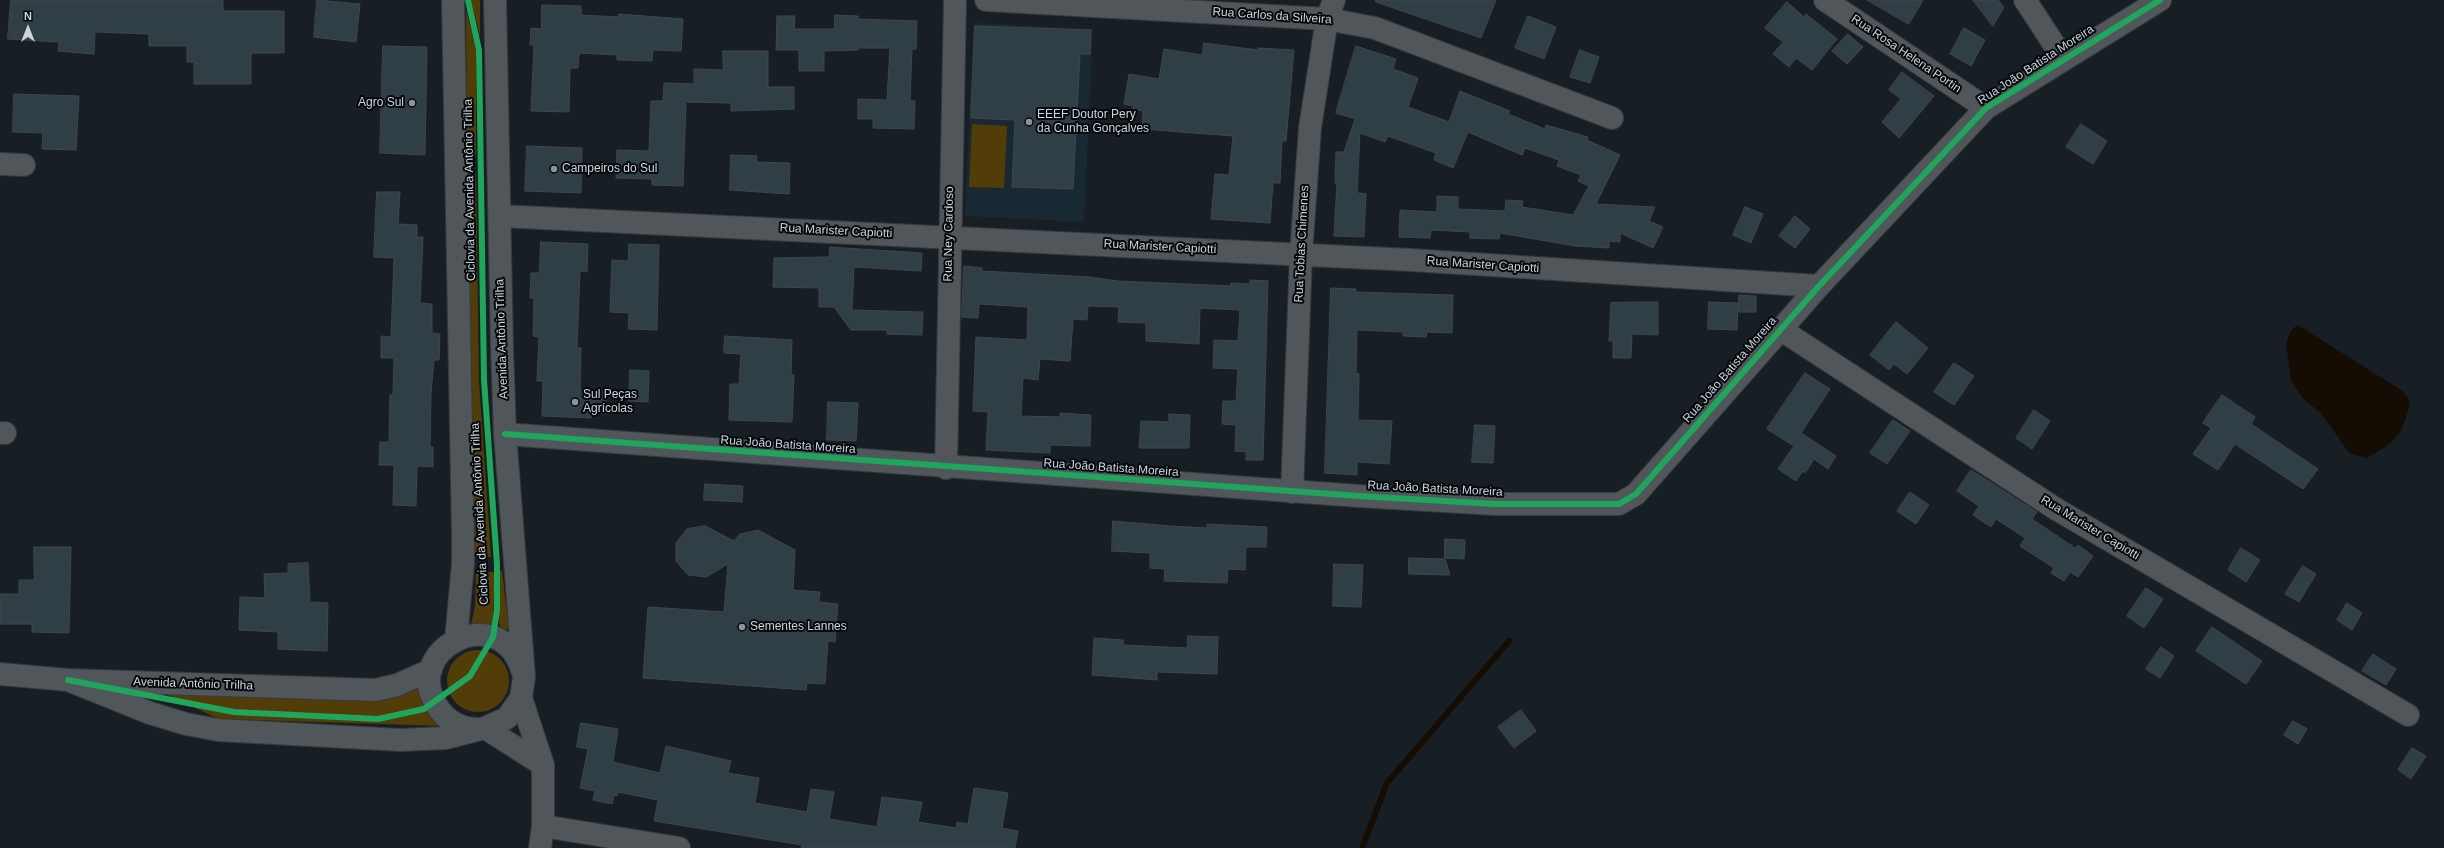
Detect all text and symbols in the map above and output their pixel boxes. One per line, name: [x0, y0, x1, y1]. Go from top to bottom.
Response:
street label: Rua Carlos da Silveira: [1212, 5, 1332, 27]
north arrow: [8, 8, 48, 48]
text: N: [24, 10, 32, 22]
street label: Rua Rosa Helena Portin: [1848, 12, 1964, 96]
street label: Rua João Batista Moreira: [1975, 22, 2097, 108]
place label: Agro Sul: [358, 96, 404, 110]
marker: Agro Sul: [407, 98, 417, 108]
street label: Ciclovia da Avenida Antônio Trilha: [461, 99, 479, 281]
place label: EEEF Doutor Pery da Cunha Gonçalves: [1037, 108, 1149, 136]
marker: EEEF Doutor Pery da Cunha Gonçalves: [1024, 117, 1034, 127]
place label: Campeiros do Sul: [562, 162, 657, 176]
marker: Campeiros do Sul: [549, 164, 559, 174]
street label: Rua Tobias Chimenes: [1292, 185, 1312, 303]
street label: Rua Ney Cardoso: [941, 186, 957, 282]
street label: Rua Marister Capiotti: [779, 221, 893, 241]
street label: Rua Marister Capiotti: [1103, 237, 1217, 257]
street label: Rua Marister Capiotti: [1426, 254, 1540, 276]
street label: Avenida Antônio Trilha: [493, 279, 511, 399]
street label: Rua João Batista Moreira: [1680, 314, 1780, 426]
place label: Sul Peças Agrícolas: [583, 388, 637, 416]
marker: Sul Peças Agrícolas: [570, 397, 580, 407]
street label: Ciclovia da Avenida Antônio Trilha: [468, 423, 492, 605]
street label: Rua João Batista Moreira: [720, 433, 856, 457]
street label: Rua João Batista Moreira: [1043, 456, 1179, 480]
street label: Rua João Batista Moreira: [1367, 478, 1503, 500]
street label: Rua Marister Capiotti: [2038, 493, 2142, 563]
place label: Sementes Lannes: [750, 620, 847, 634]
marker: Sementes Lannes: [737, 622, 747, 632]
street label: Avenida Antônio Trilha: [133, 675, 253, 693]

